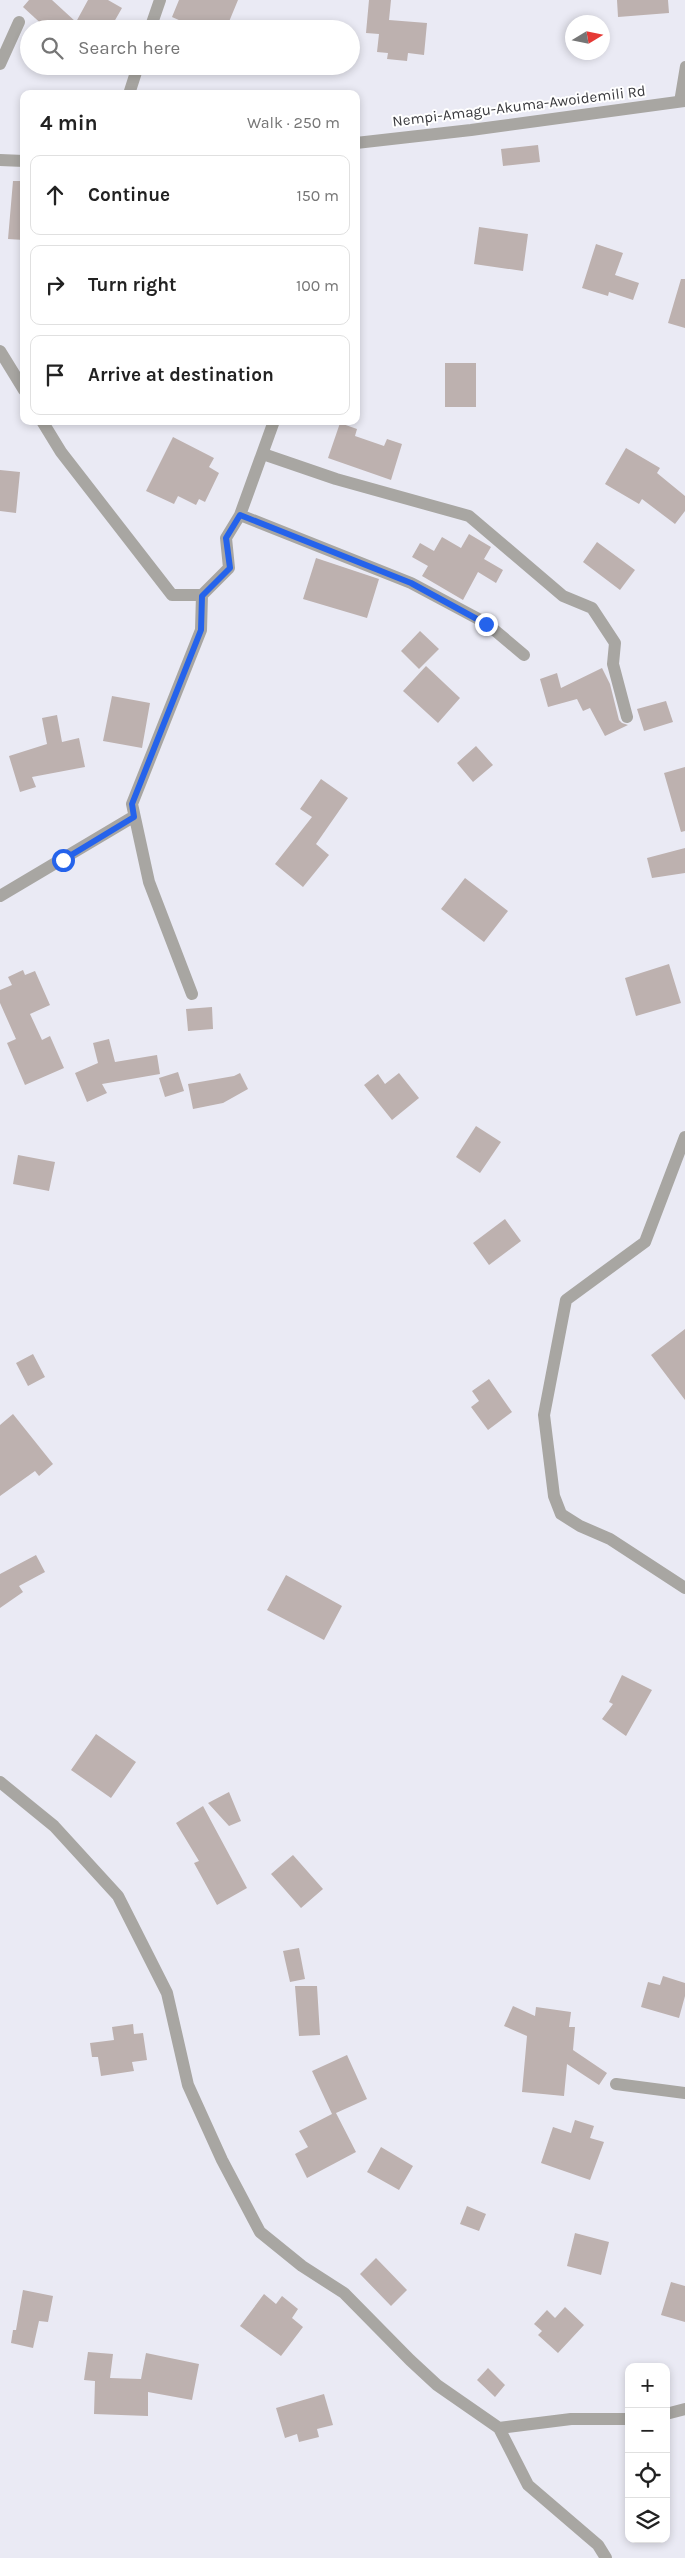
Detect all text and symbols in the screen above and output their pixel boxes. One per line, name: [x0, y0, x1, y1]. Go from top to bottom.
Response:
north arrow: [565, 15, 610, 60]
search box: [20, 20, 360, 75]
icon: search: [38, 34, 66, 62]
text: Search here: [78, 37, 180, 59]
street label: Nempi-Amagu-Akuma-Awoidemili Rd: [391, 82, 647, 130]
text: 4 min: [40, 111, 98, 135]
text: Walk · 250 m: [247, 113, 340, 132]
icon: ahead: [41, 181, 69, 209]
text: Continue: [88, 184, 170, 206]
text: 150 m: [296, 186, 339, 205]
icon: right: [41, 271, 69, 299]
text: Turn right: [88, 274, 177, 296]
text: 100 m: [296, 276, 339, 295]
icon: arrive: [41, 361, 69, 389]
text: Arrive at destination: [88, 364, 274, 386]
route end: [475, 613, 498, 636]
route start: [52, 849, 75, 872]
map controls: [625, 2363, 670, 2543]
button: +: [625, 2363, 670, 2408]
button: −: [625, 2408, 670, 2453]
button: locate: [625, 2453, 670, 2498]
button: layers: [625, 2498, 670, 2543]

